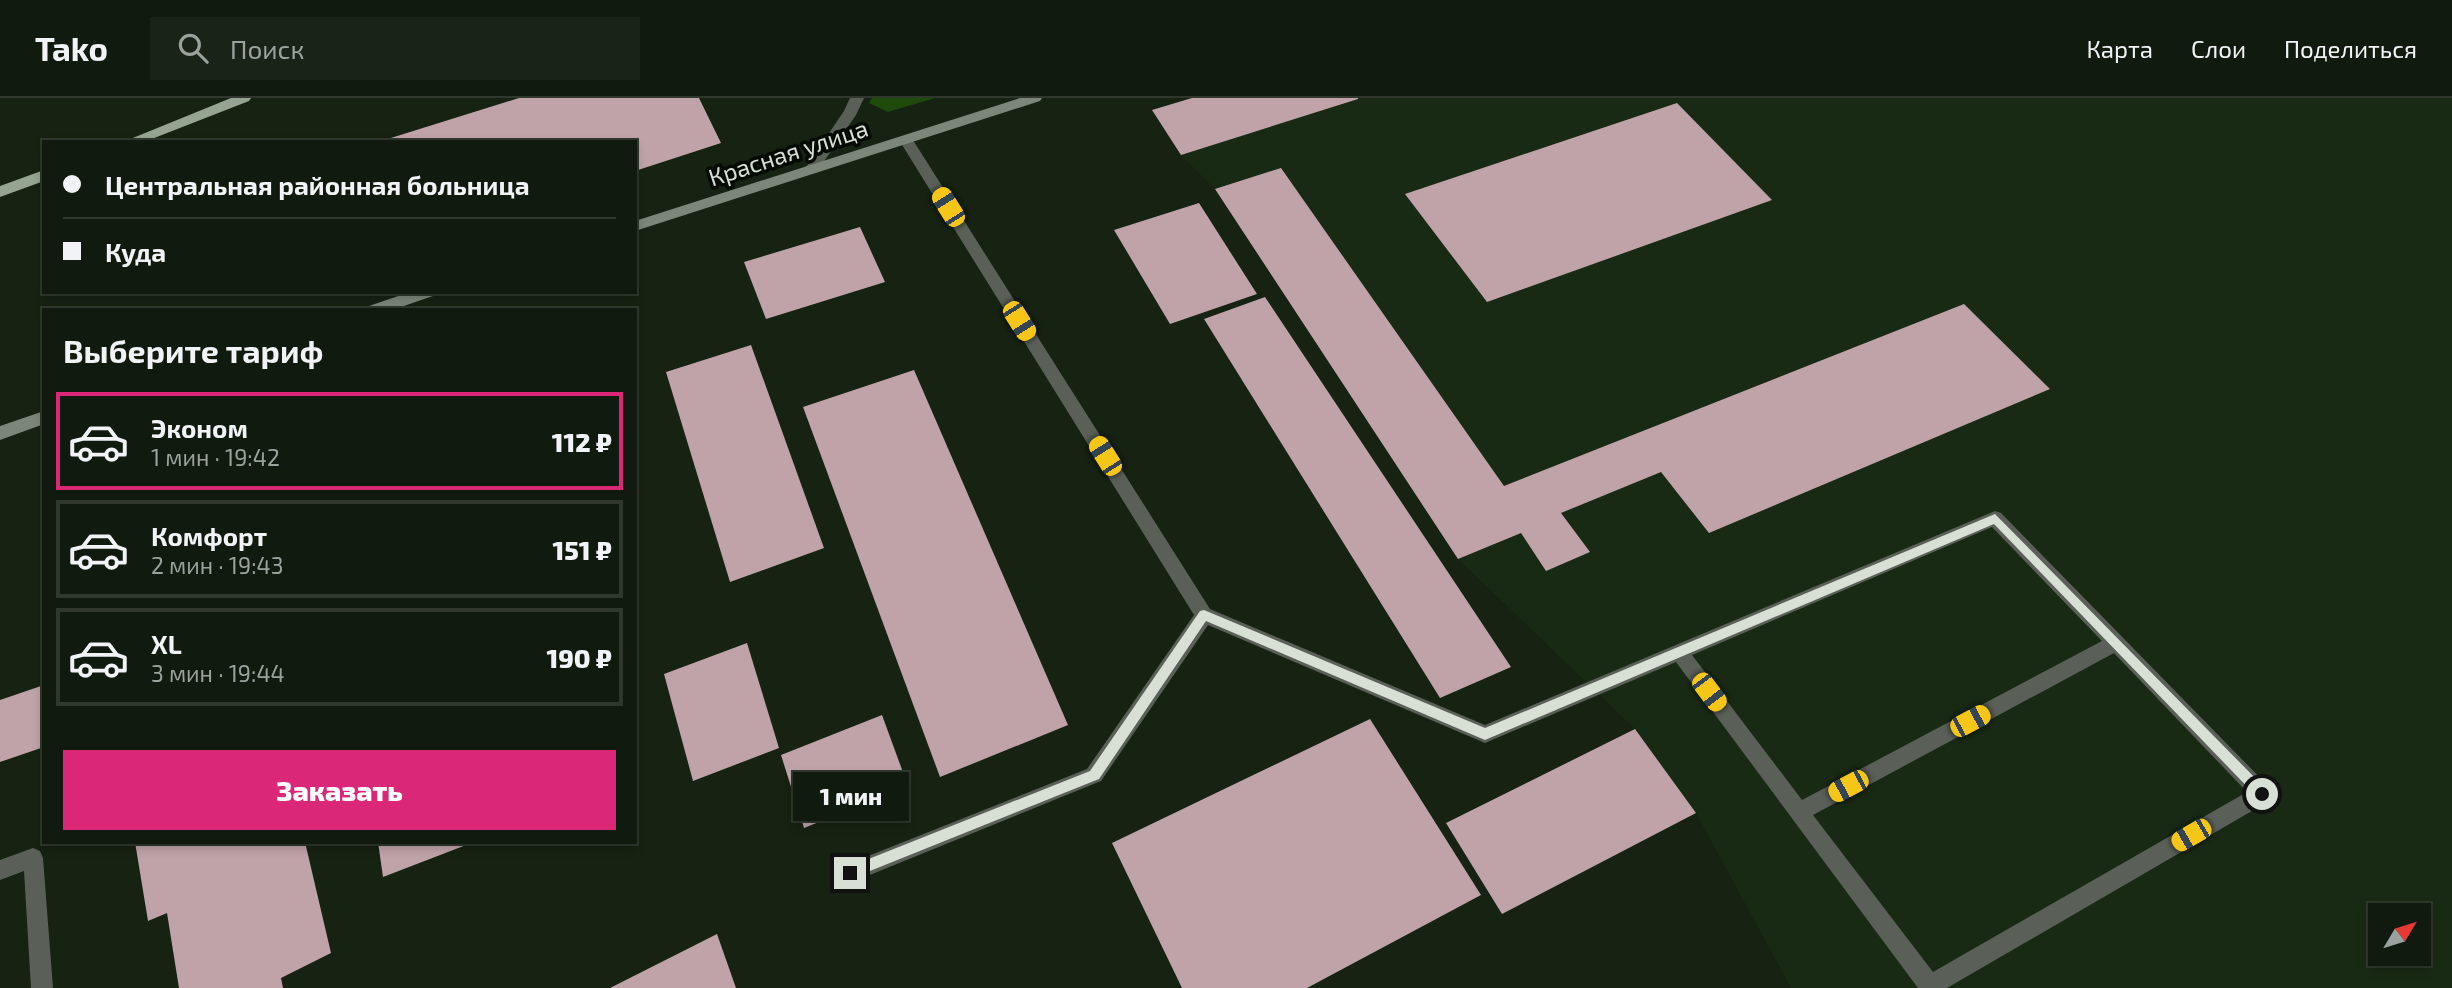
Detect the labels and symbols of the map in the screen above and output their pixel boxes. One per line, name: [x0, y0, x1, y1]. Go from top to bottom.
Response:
street label: Красная улица: [705, 113, 872, 192]
car: [928, 184, 969, 230]
car: [999, 298, 1040, 344]
car: [1085, 433, 1126, 479]
car: [1688, 669, 1731, 715]
car: [1947, 702, 1994, 740]
car: [1825, 767, 1872, 805]
callout: 1 мин: [792, 772, 908, 820]
route start: [2246, 778, 2278, 810]
car: [2168, 815, 2215, 855]
route end: [834, 857, 866, 889]
north arrow: [2368, 903, 2431, 966]

